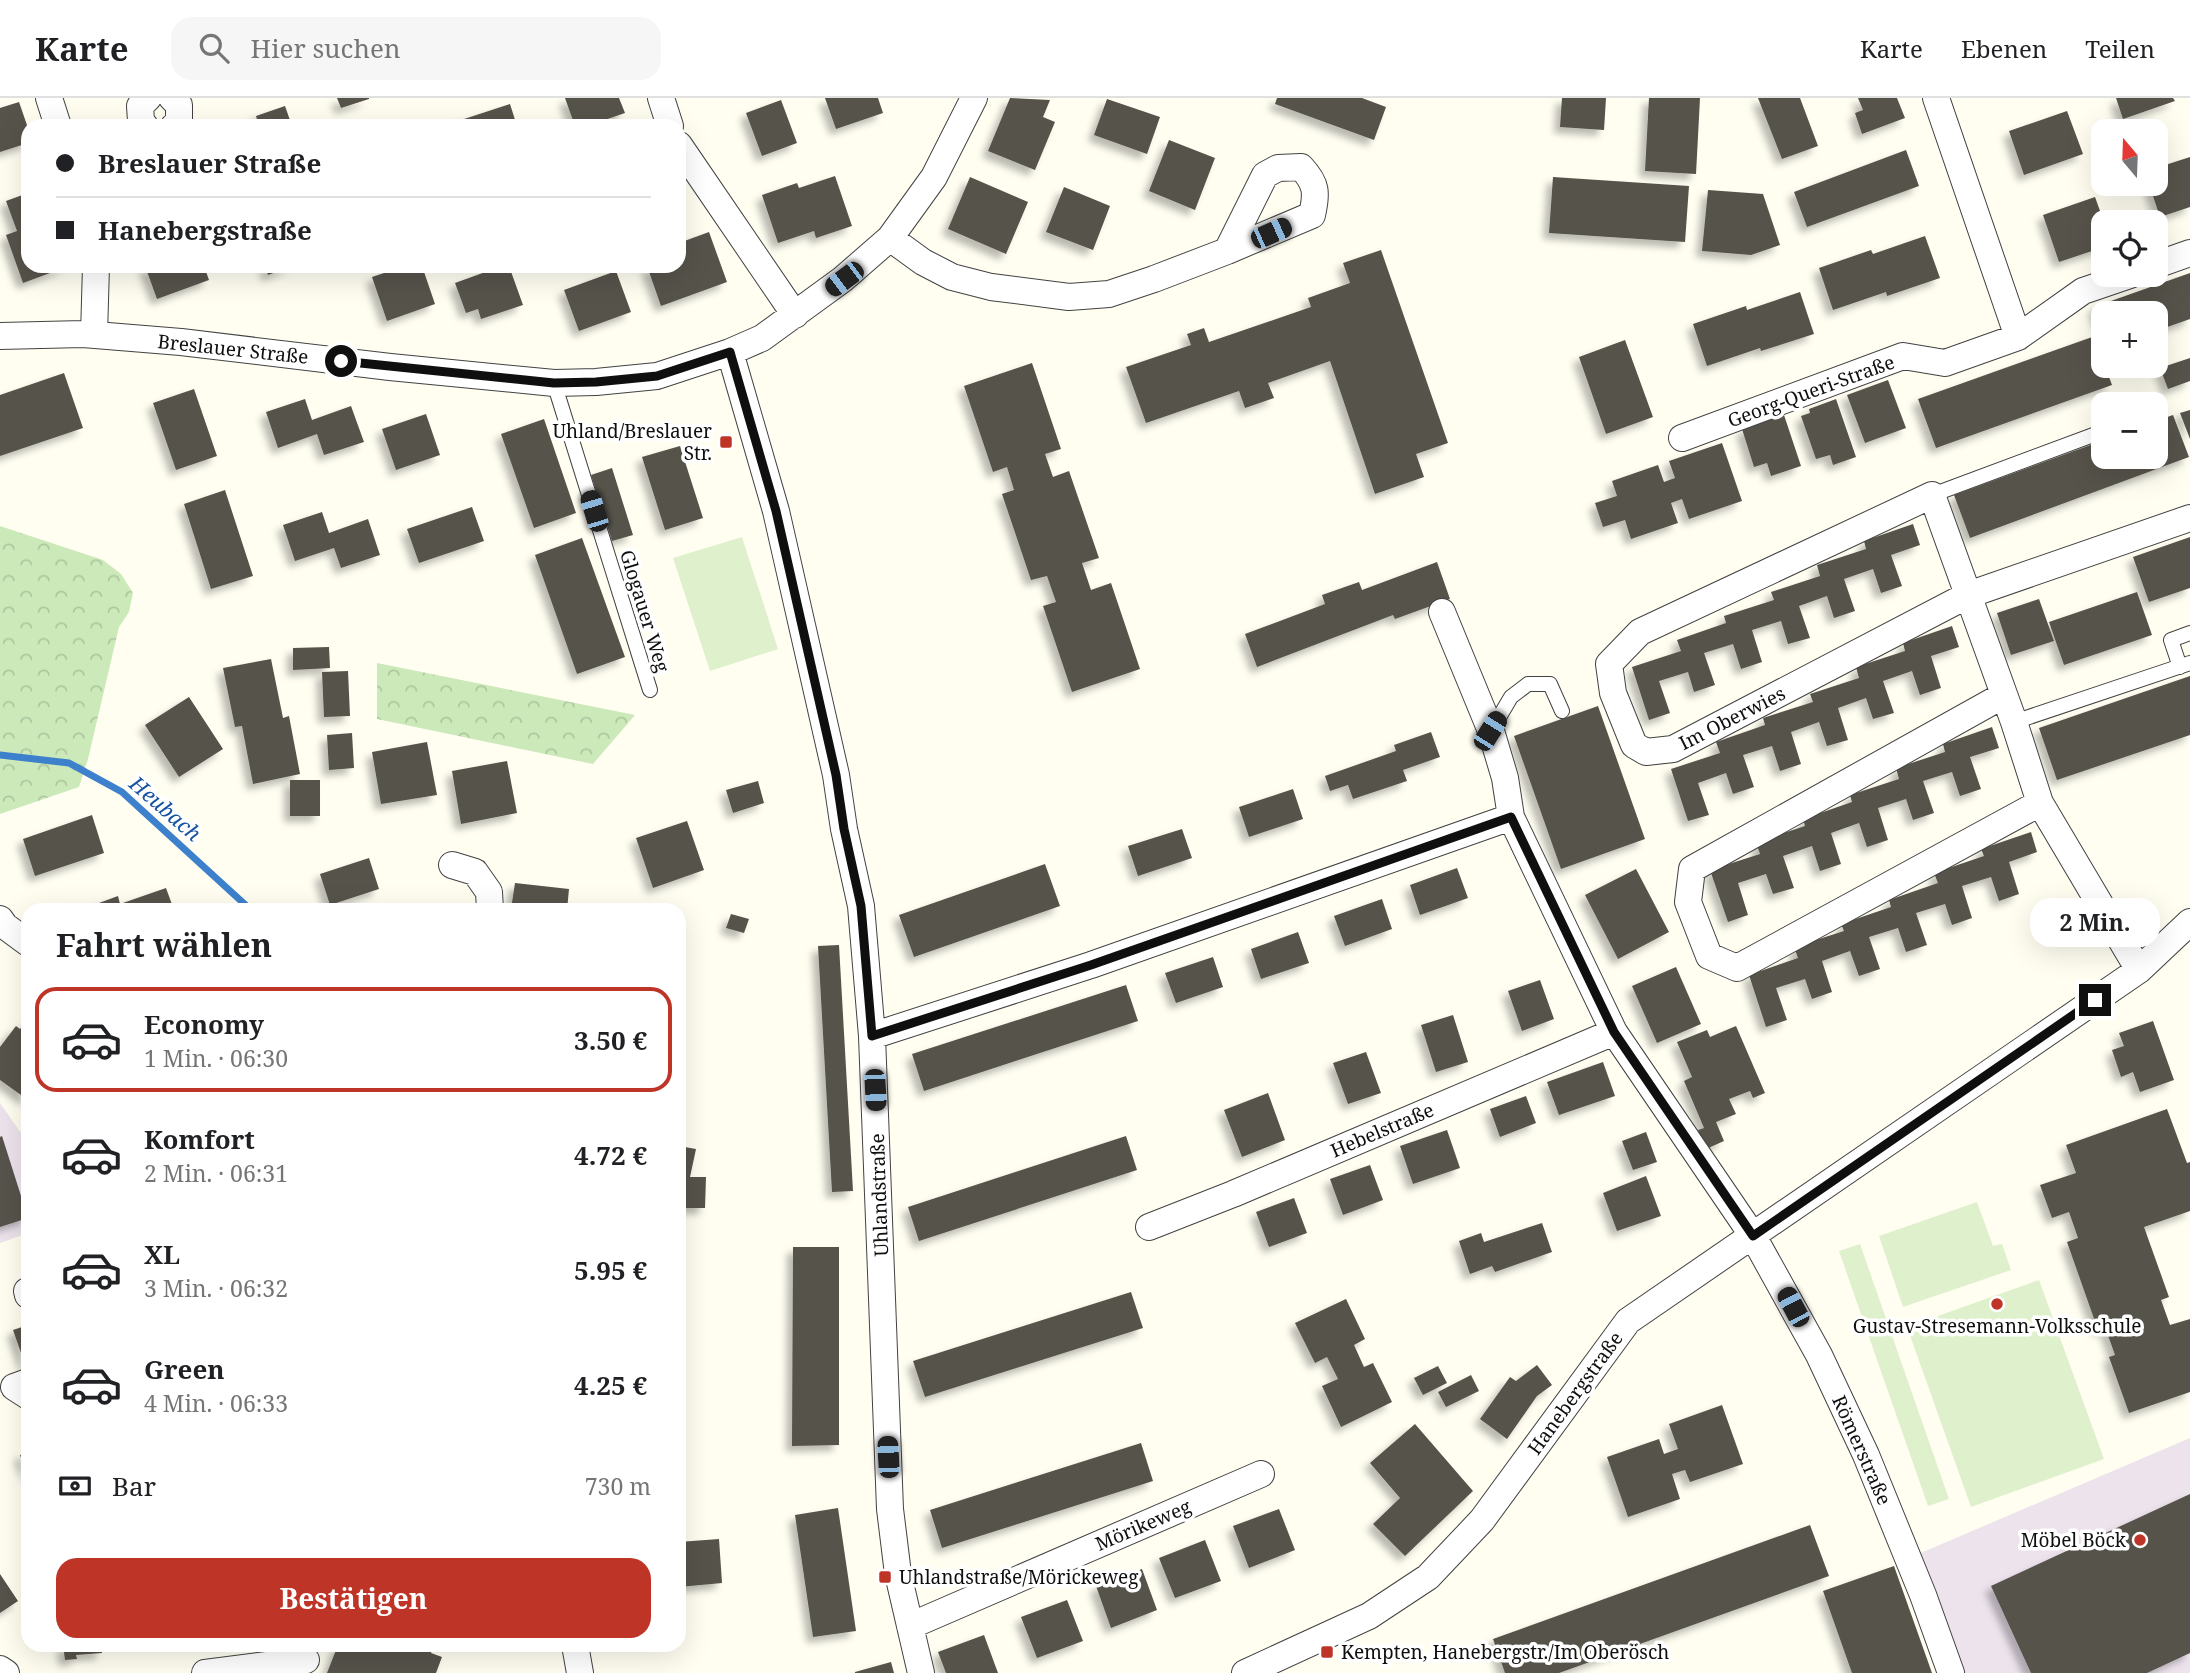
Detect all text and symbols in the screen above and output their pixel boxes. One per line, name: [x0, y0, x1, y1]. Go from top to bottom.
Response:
search box: [171, 17, 661, 80]
text: Karte: [35, 26, 129, 71]
icon: search: [195, 29, 233, 67]
text: Hier suchen: [251, 30, 401, 66]
text: Karte: [1860, 32, 1923, 65]
text: Ebenen: [1961, 32, 2047, 65]
text: Teilen: [2085, 32, 2155, 65]
north arrow: [2091, 119, 2168, 196]
map controls: [2091, 119, 2168, 469]
text: Breslauer Straße: [98, 145, 321, 181]
button: locate: [2091, 210, 2168, 287]
text: Hanebergstraße: [98, 212, 312, 248]
car: [1248, 215, 1295, 251]
car: [821, 258, 868, 300]
button: +: [2091, 301, 2168, 378]
street label: Breslauer Straße: [156, 328, 310, 370]
route start: [325, 345, 357, 377]
street label: Georg-Queri-Straße: [1724, 349, 1898, 433]
button: −: [2091, 392, 2168, 469]
place label: Uhland/Breslauer Str.: [552, 418, 712, 466]
marker: Uhland/Breslauer Str.: [718, 434, 734, 450]
car: [578, 488, 611, 534]
street label: Glogauer Weg: [614, 547, 676, 675]
street label: Im Oberwies: [1674, 680, 1790, 756]
car: [1470, 708, 1511, 754]
water label: Heubach: [123, 769, 208, 847]
callout: 2 Min.: [2030, 898, 2160, 948]
text: 2 Min.: [2059, 906, 2131, 938]
text: Fahrt wählen: [56, 923, 272, 966]
route end: [2079, 984, 2111, 1016]
text: Economy: [144, 1006, 264, 1042]
icon: car: [60, 1008, 123, 1071]
text: 3.50 €: [574, 1022, 647, 1058]
text: 1 Min. · 06:30: [144, 1042, 288, 1074]
car: [864, 1068, 887, 1112]
street label: Hebelstraße: [1326, 1097, 1438, 1163]
text: Komfort: [144, 1121, 255, 1157]
icon: car: [60, 1123, 123, 1186]
street label: Uhlandstraße: [864, 1133, 894, 1257]
text: 4.72 €: [574, 1137, 647, 1173]
text: 2 Min. · 06:31: [144, 1157, 288, 1189]
text: XL: [144, 1236, 180, 1272]
icon: car: [60, 1238, 123, 1301]
text: 5.95 €: [574, 1252, 647, 1288]
text: 3 Min. · 06:32: [144, 1272, 288, 1304]
car: [1774, 1284, 1813, 1330]
marker: Gustav-Stresemann-Volksschule: [1989, 1296, 2005, 1312]
place label: Gustav-Stresemann-Volksschule: [1853, 1313, 2141, 1339]
street label: Hanebergstraße: [1522, 1326, 1628, 1460]
text: Green: [144, 1351, 225, 1387]
icon: car: [60, 1353, 123, 1416]
text: 4.25 €: [574, 1367, 647, 1403]
text: 4 Min. · 06:33: [144, 1387, 288, 1419]
street label: Römerstraße: [1826, 1391, 1898, 1509]
car: [877, 1435, 900, 1479]
icon: cash: [56, 1467, 94, 1505]
text: Bar: [112, 1468, 156, 1504]
text: 730 m: [585, 1470, 651, 1502]
street label: Mörikeweg: [1091, 1493, 1195, 1557]
place label: Möbel Böck: [2021, 1527, 2127, 1553]
marker: Möbel Böck: [2132, 1532, 2148, 1548]
button: Bestätigen: [56, 1558, 651, 1638]
place label: Uhlandstraße/Mörickeweg: [899, 1564, 1138, 1590]
marker: Uhlandstraße/Mörickeweg: [877, 1569, 893, 1585]
place label: Kempten, Hanebergstr./Im Oberösch: [1341, 1639, 1669, 1665]
marker: Kempten, Hanebergstr./Im Oberösch: [1319, 1644, 1335, 1660]

